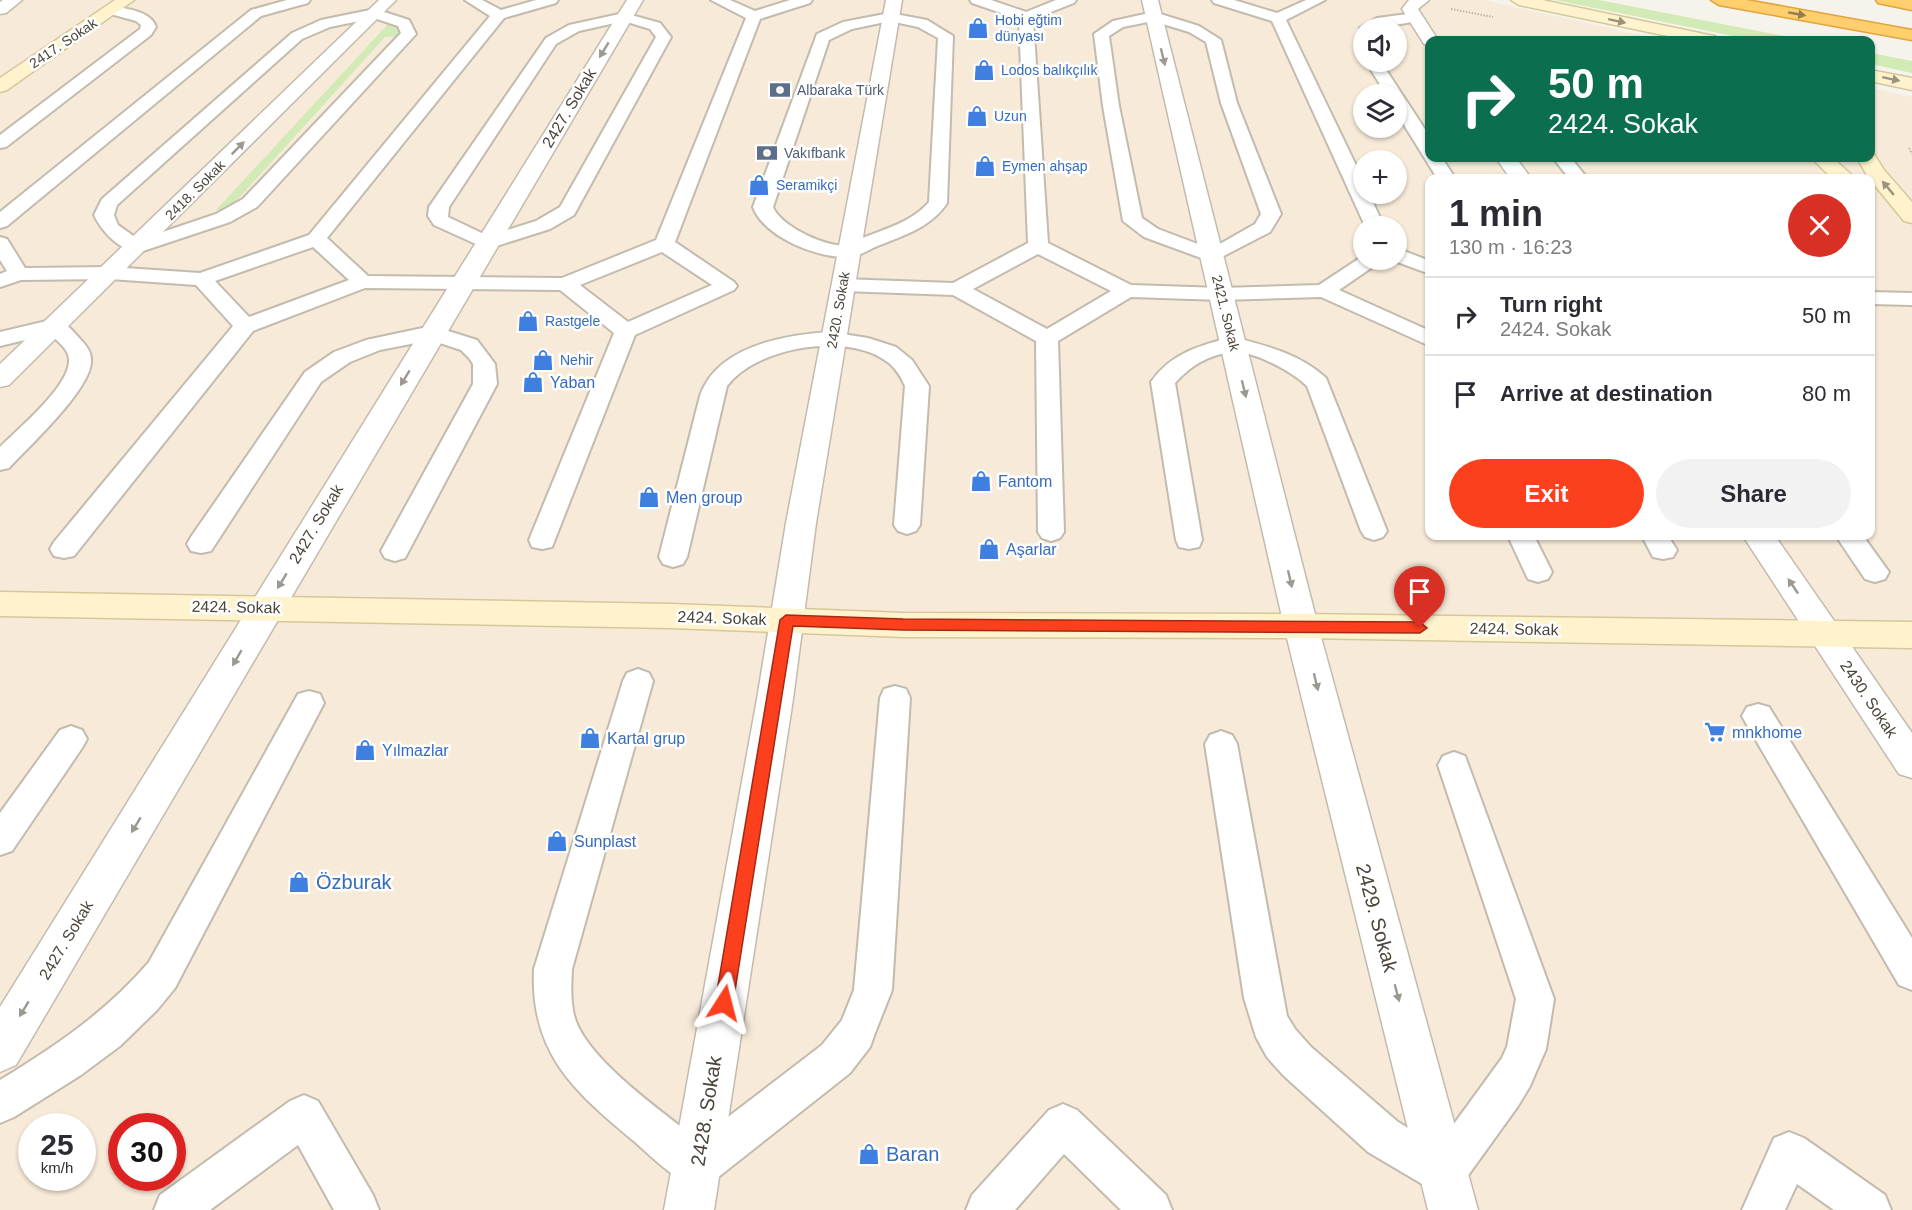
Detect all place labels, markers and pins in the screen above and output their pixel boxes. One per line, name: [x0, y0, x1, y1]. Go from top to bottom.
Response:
place label: Hobi eğtim dünyası: [995, 12, 1062, 44]
shop icon: Hobi eğtim dünyası: [966, 16, 990, 40]
shop icon: Lodos balıkçılık: [972, 58, 996, 82]
place label: Lodos balıkçılık: [1001, 62, 1098, 78]
bank icon: Albaraka Türk: [768, 78, 792, 102]
place label: Albaraka Türk: [797, 82, 885, 98]
shop icon: Uzun: [965, 104, 989, 128]
place label: Uzun: [994, 108, 1027, 124]
bank icon: Vakıfbank: [755, 141, 779, 165]
place label: Vakıfbank: [784, 145, 846, 161]
shop icon: Eymen ahşap: [973, 154, 997, 178]
place label: Eymen ahşap: [1002, 158, 1088, 174]
shop icon: Seramikçi: [747, 173, 771, 197]
place label: Seramikçi: [776, 177, 837, 193]
shop icon: Rastgele: [516, 309, 540, 333]
place label: Rastgele: [545, 313, 600, 329]
shop icon: Nehir: [531, 348, 555, 372]
place label: Nehir: [560, 352, 594, 368]
shop icon: Yaban: [521, 370, 545, 394]
place label: Yaban: [550, 374, 595, 391]
shop icon: Fantom: [969, 469, 993, 493]
place label: Fantom: [998, 473, 1052, 490]
shop icon: Men group: [637, 485, 661, 509]
place label: Men group: [666, 489, 743, 506]
shop icon: Aşarlar: [977, 537, 1001, 561]
place label: Aşarlar: [1006, 541, 1057, 558]
pin: [1394, 566, 1445, 628]
supermarket icon: mnkhome: [1703, 720, 1727, 744]
place label: mnkhome: [1732, 724, 1802, 741]
shop icon: Kartal grup: [578, 726, 602, 750]
place label: Kartal grup: [607, 730, 685, 747]
shop icon: Yılmazlar: [353, 738, 377, 762]
place label: Yılmazlar: [382, 742, 449, 759]
shop icon: Sunplast: [545, 829, 569, 853]
place label: Sunplast: [574, 833, 637, 850]
shop icon: Özburak: [287, 870, 311, 894]
place label: Özburak: [316, 871, 393, 893]
shop icon: Baran: [857, 1142, 881, 1166]
place label: Baran: [886, 1143, 939, 1165]

